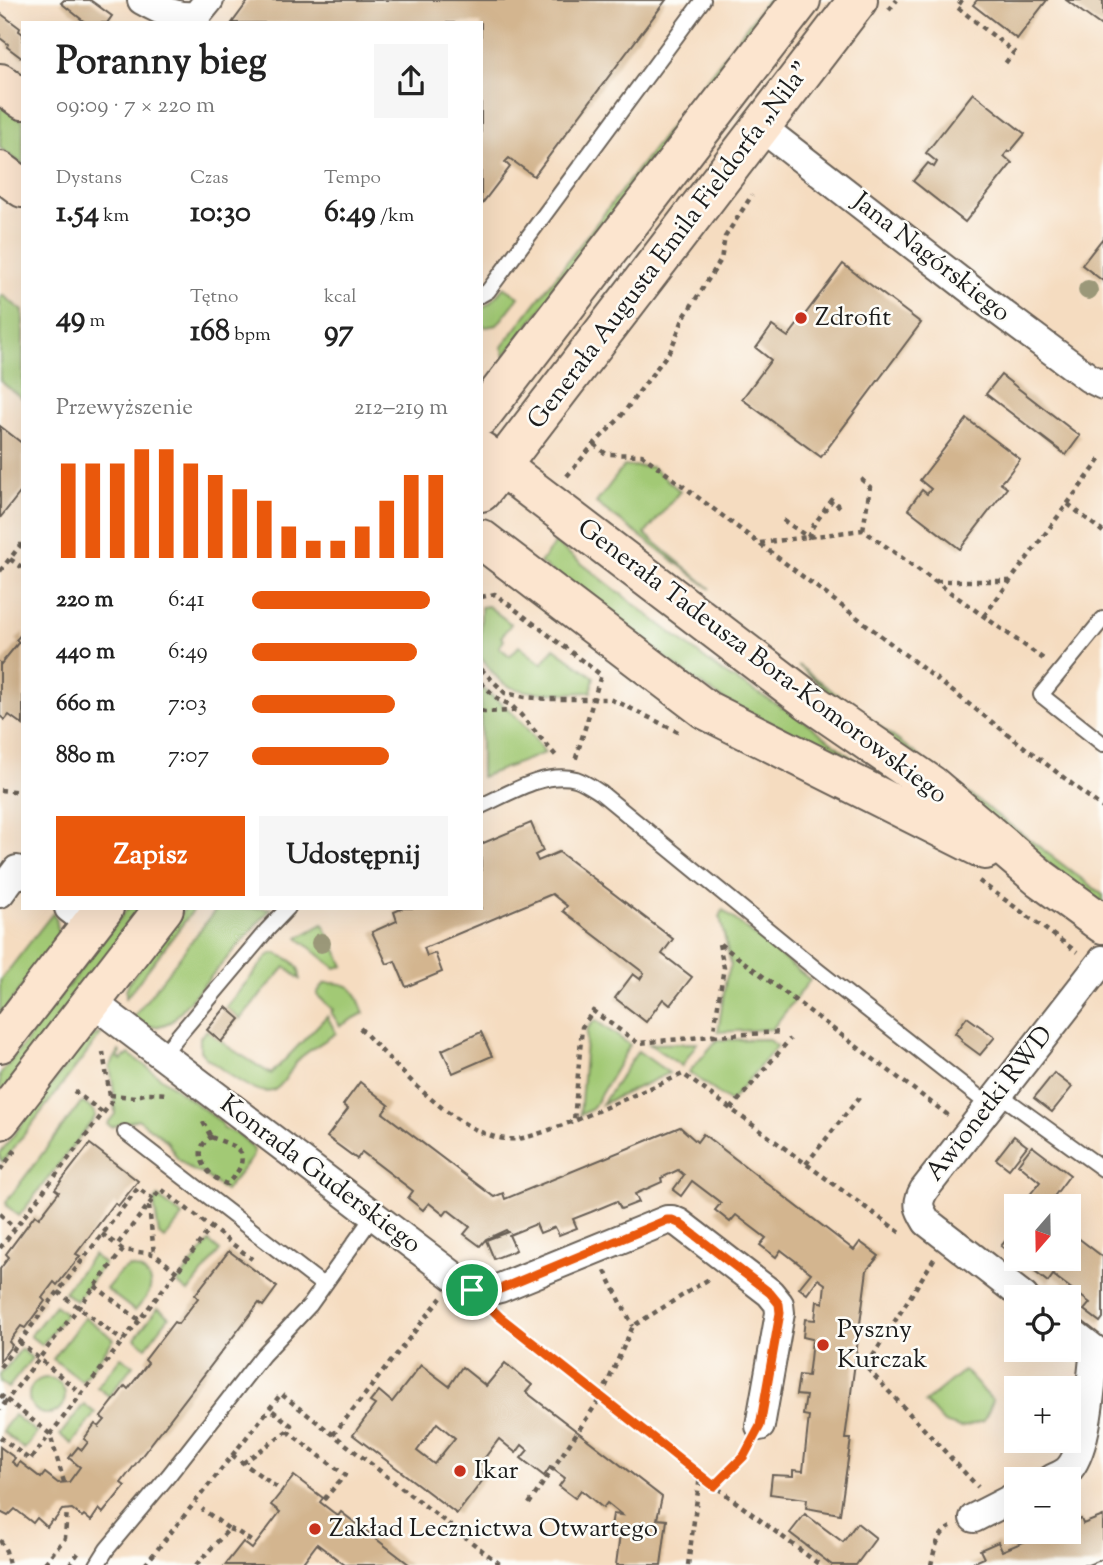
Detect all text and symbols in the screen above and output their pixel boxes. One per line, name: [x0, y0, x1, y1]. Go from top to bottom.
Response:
text: Poranny bieg: [56, 37, 267, 91]
button: share: [374, 44, 448, 118]
street label: Generała Augusta Emila Fieldorfa „Nila”: [519, 54, 821, 438]
text: 09:09 · 7 × 220 m: [56, 90, 215, 123]
text: Dystans: [56, 165, 122, 192]
text: Czas: [190, 165, 228, 192]
text: Tempo: [324, 165, 381, 192]
street label: Jana Nagórskiego: [842, 183, 1018, 332]
text: 1.54: [56, 192, 99, 235]
text: 10:30: [190, 192, 251, 235]
text: 6:49: [324, 192, 376, 235]
text: km: [99, 203, 129, 230]
text: /km: [376, 203, 414, 230]
text: Tętno: [190, 284, 238, 311]
text: kcal: [324, 284, 357, 311]
text: 49: [56, 297, 85, 340]
place label: Zdrofit: [815, 300, 891, 337]
text: m: [85, 308, 105, 335]
marker: Zdrofit: [793, 310, 809, 326]
text: 168: [190, 311, 230, 354]
text: 97: [324, 311, 354, 354]
text: bpm: [230, 322, 271, 349]
text: Przewyższenie: [56, 392, 193, 425]
text: 212–219 m: [354, 392, 448, 425]
street label: Generała Tadeusza Bora-Komorowskiego: [569, 510, 955, 814]
text: 220 m: [56, 584, 114, 617]
text: 6:41: [168, 584, 205, 617]
text: 440 m: [56, 636, 115, 669]
text: 6:49: [168, 636, 208, 669]
text: 660 m: [56, 688, 115, 721]
text: 7:03: [168, 688, 207, 721]
text: 880 m: [56, 740, 115, 773]
text: 7:07: [168, 740, 209, 773]
button: Zapisz: [56, 816, 245, 896]
button: Udostępnij: [259, 816, 448, 896]
street label: Awionetki RWD: [917, 1018, 1063, 1190]
street label: Konrada Guderskiego: [212, 1087, 428, 1263]
north arrow: [1004, 1194, 1082, 1270]
map controls: [1004, 1194, 1081, 1544]
pin: [442, 1260, 502, 1320]
icon: arrive: [453, 1271, 491, 1309]
button: locate: [1004, 1285, 1081, 1362]
place label: Pyszny Kurczak: [837, 1312, 927, 1379]
marker: Pyszny Kurczak: [815, 1337, 831, 1353]
button: +: [1004, 1376, 1081, 1453]
place label: Ikar: [474, 1453, 519, 1490]
marker: Ikar: [452, 1463, 468, 1479]
button: −: [1004, 1467, 1081, 1544]
place label: Zakład Lecznictwa Otwartego: [329, 1511, 658, 1548]
marker: Zakład Lecznictwa Otwartego: [307, 1521, 323, 1537]

